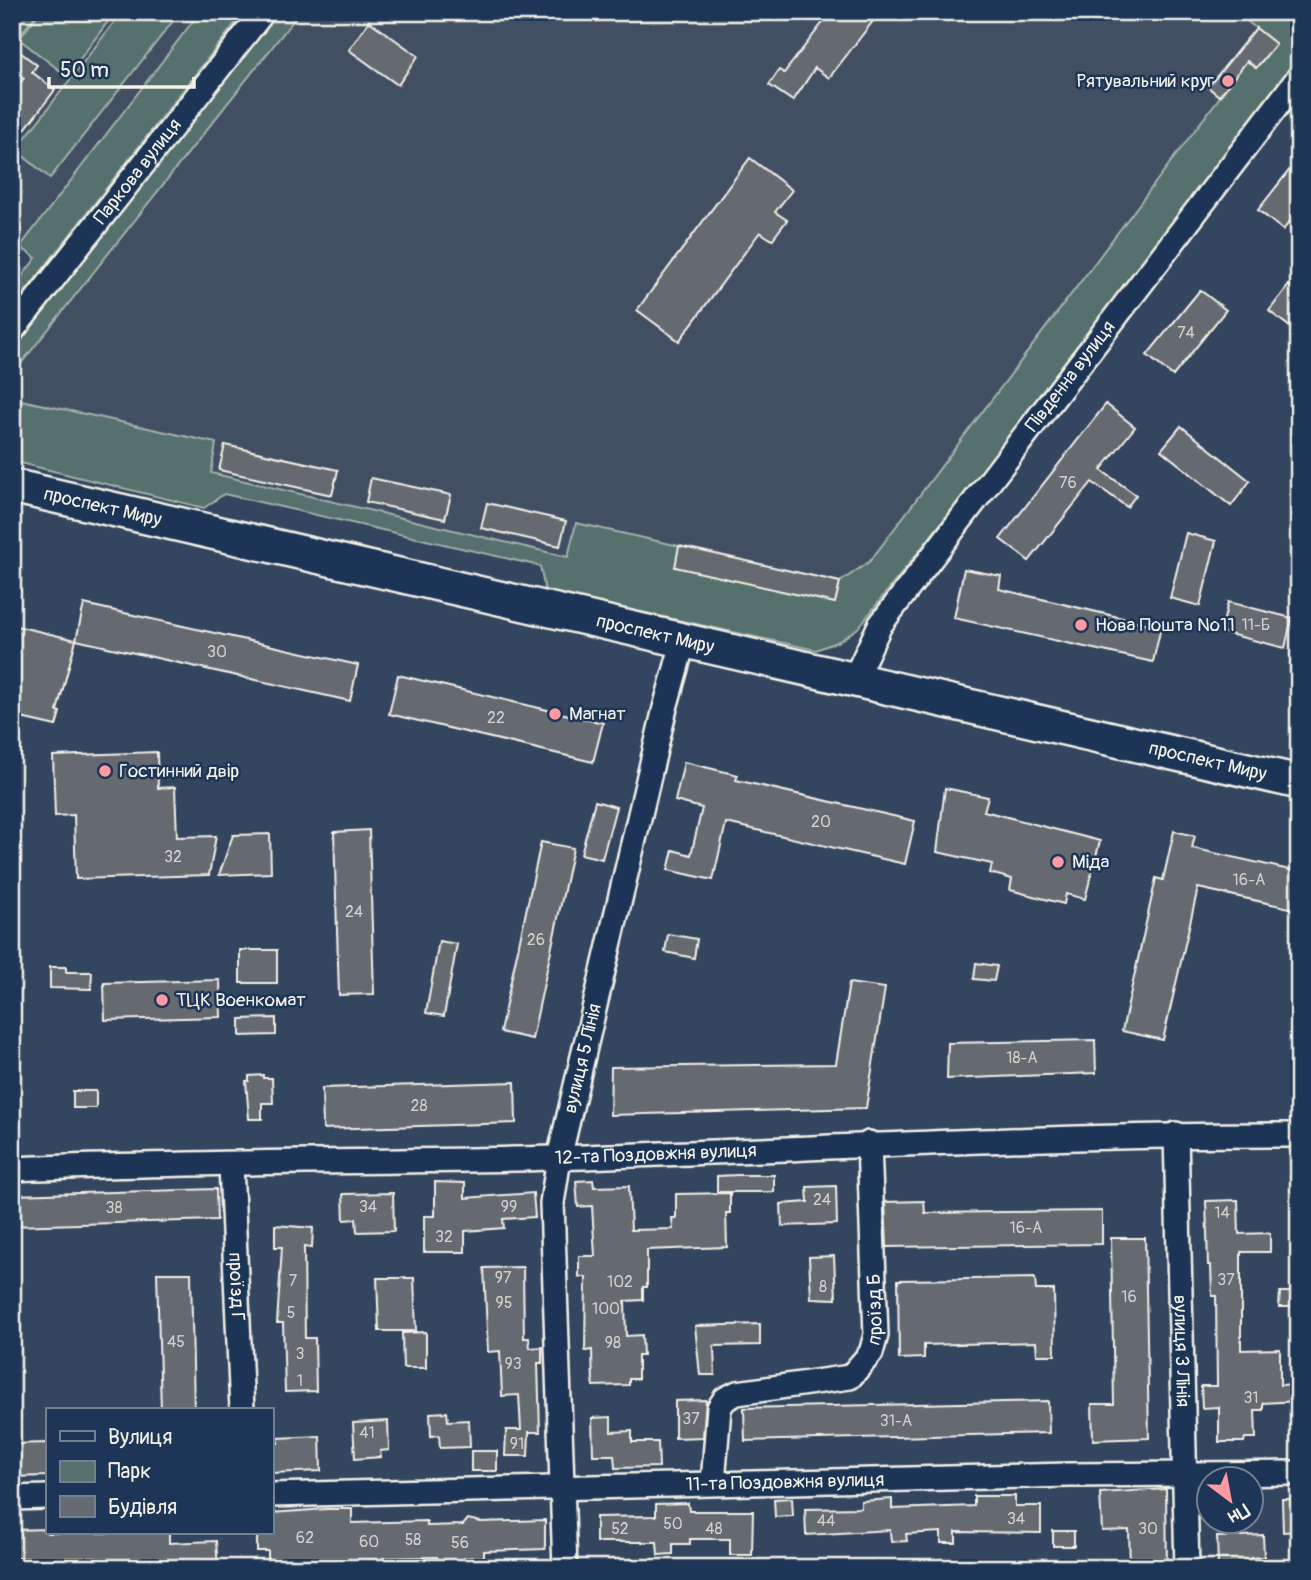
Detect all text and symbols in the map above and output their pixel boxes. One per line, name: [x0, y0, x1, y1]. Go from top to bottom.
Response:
scale bar: [49, 46, 194, 90]
text: 50 m: [60, 57, 109, 84]
place label: Рятувальний круг: [1077, 69, 1215, 93]
marker: Рятувальний круг: [1220, 73, 1236, 89]
street label: Паркова вулиця: [88, 114, 187, 229]
street label: Південна вулиця: [1020, 316, 1120, 437]
house number: 74: [1177, 323, 1195, 343]
house number: 76: [1059, 473, 1077, 493]
street label: проспект Миру: [41, 482, 164, 532]
street label: проспект Миру: [594, 609, 717, 659]
place label: Нова Пошта №11: [1095, 613, 1235, 637]
house number: 11-Б: [1242, 615, 1270, 635]
marker: Нова Пошта №11: [1073, 617, 1089, 633]
house number: 30: [207, 642, 227, 662]
place label: Магнат: [569, 702, 626, 726]
marker: Магнат: [547, 706, 563, 722]
house number: 22: [487, 708, 505, 728]
street label: проспект Миру: [1146, 736, 1269, 786]
place label: Гостинний двір: [119, 759, 239, 783]
marker: Гостинний двір: [97, 763, 113, 779]
house number: 20: [811, 812, 831, 832]
house number: 32: [164, 847, 182, 867]
place label: Міда: [1072, 850, 1109, 874]
marker: Міда: [1050, 854, 1066, 870]
house number: 16-А: [1233, 870, 1265, 890]
house number: 24: [345, 902, 363, 922]
house number: 26: [527, 930, 545, 950]
place label: ТЦК Военкомат: [176, 988, 306, 1012]
marker: ТЦК Военкомат: [154, 992, 170, 1008]
street label: вулиця 5 Лінія: [558, 1001, 607, 1116]
house number: 18-А: [1006, 1048, 1038, 1068]
house number: 28: [410, 1096, 428, 1116]
street label: 12-та Поздовжня вулиця: [555, 1138, 757, 1170]
house number: 24: [813, 1190, 831, 1210]
house number: 34: [359, 1197, 377, 1217]
house number: 99: [501, 1197, 517, 1217]
house number: 38: [106, 1198, 123, 1218]
house number: 14: [1214, 1203, 1230, 1223]
house number: 16-А: [1010, 1218, 1042, 1238]
house number: 32: [435, 1227, 453, 1247]
street label: проїзд Г: [223, 1252, 250, 1322]
house number: 97: [495, 1268, 512, 1288]
house number: 37: [1217, 1270, 1235, 1290]
house number: 7: [289, 1271, 298, 1291]
house number: 102: [607, 1272, 633, 1292]
street label: проїзд Б: [862, 1273, 888, 1348]
house number: 8: [819, 1277, 827, 1297]
house number: 16: [1121, 1287, 1137, 1307]
house number: 95: [496, 1293, 512, 1313]
street label: вулиця 3 Лінія: [1168, 1295, 1195, 1407]
house number: 100: [592, 1299, 620, 1319]
house number: 5: [287, 1303, 295, 1323]
house number: 45: [167, 1332, 185, 1352]
house number: 98: [605, 1333, 621, 1353]
house number: 3: [296, 1344, 305, 1364]
house number: 93: [504, 1354, 522, 1374]
house number: 1: [297, 1371, 303, 1391]
house number: 31: [1243, 1388, 1259, 1408]
legend: [46, 1408, 273, 1534]
house number: 37: [682, 1409, 700, 1429]
house number: 31-А: [880, 1411, 912, 1431]
house number: 41: [359, 1423, 375, 1443]
text: Вулиця: [108, 1424, 172, 1451]
house number: 91: [510, 1434, 524, 1454]
text: Парк: [108, 1458, 151, 1485]
north arrow: [1196, 1464, 1266, 1534]
street label: 11-та Поздовжня вулиця: [685, 1468, 885, 1497]
text: Будівля: [108, 1494, 177, 1521]
text: Пн: [1223, 1498, 1254, 1529]
house number: 34: [1007, 1509, 1025, 1529]
house number: 44: [817, 1511, 835, 1531]
house number: 50: [663, 1514, 683, 1534]
house number: 52: [611, 1519, 629, 1539]
house number: 48: [705, 1519, 723, 1539]
house number: 30: [1138, 1519, 1158, 1539]
house number: 62: [296, 1528, 314, 1548]
house number: 58: [405, 1530, 421, 1550]
house number: 60: [359, 1532, 379, 1552]
house number: 56: [451, 1533, 469, 1553]

